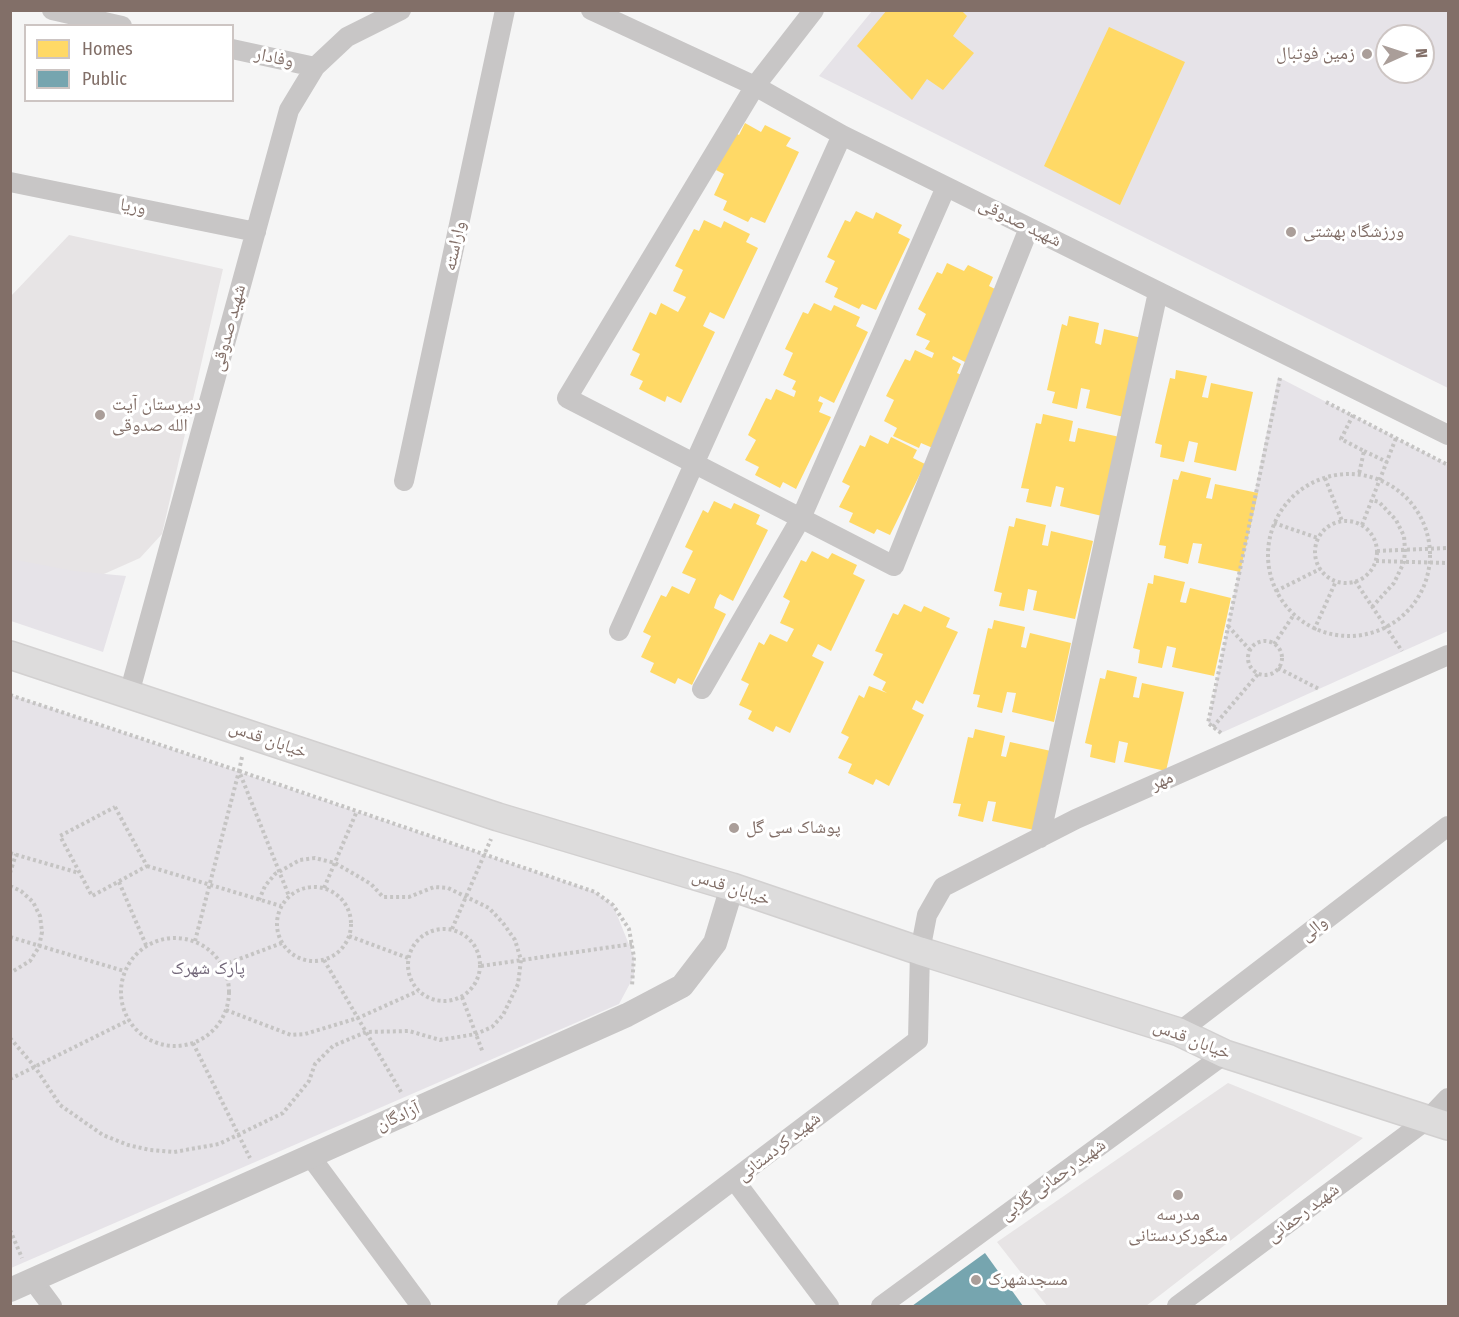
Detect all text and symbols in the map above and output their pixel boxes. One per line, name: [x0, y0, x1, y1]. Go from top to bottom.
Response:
legend: [24, 24, 234, 102]
north arrow: [1375, 24, 1435, 84]
text: Homes: [82, 38, 133, 60]
street label: وفادار: [253, 43, 295, 73]
place label: زمین فوتبال: [1276, 43, 1355, 65]
marker: زمین فوتبال: [1360, 47, 1374, 61]
text: N: [1412, 48, 1431, 58]
text: Public: [82, 68, 127, 90]
street label: وریا: [118, 194, 148, 220]
street label: شهید صدوقی: [975, 194, 1065, 252]
street label: واراسته: [439, 219, 471, 273]
place label: ورزشگاه بهشتی: [1303, 221, 1404, 243]
marker: ورزشگاه بهشتی: [1284, 225, 1298, 239]
street label: شهید صدوقی: [207, 282, 251, 374]
place label: دبیرستان آیت الله صدوقی: [112, 394, 201, 436]
marker: دبیرستان آیت الله صدوقی: [93, 408, 107, 422]
street label: خیابان قدس: [226, 717, 310, 763]
street label: مهر: [1147, 767, 1177, 795]
place label: پوشاک سی گل: [746, 817, 841, 839]
marker: پوشاک سی گل: [727, 821, 741, 835]
street label: خیابان قدس: [689, 865, 773, 911]
street label: والی: [1296, 912, 1332, 946]
park label: پارک شهرک: [171, 958, 245, 980]
street label: خیابان قدس: [1150, 1015, 1234, 1065]
street label: آزادگان: [373, 1098, 423, 1136]
street label: شهید کردستانی: [733, 1108, 825, 1186]
street label: شهید رحمانی گلابی: [996, 1134, 1110, 1226]
street label: شهید رحمانی: [1262, 1179, 1344, 1247]
marker: مدرسه منگورکردستانی: [1171, 1188, 1185, 1202]
place label: مدرسه منگورکردستانی: [1128, 1204, 1228, 1246]
place label: مسجدشهرک: [988, 1269, 1068, 1291]
marker: مسجدشهرک: [969, 1273, 983, 1287]

